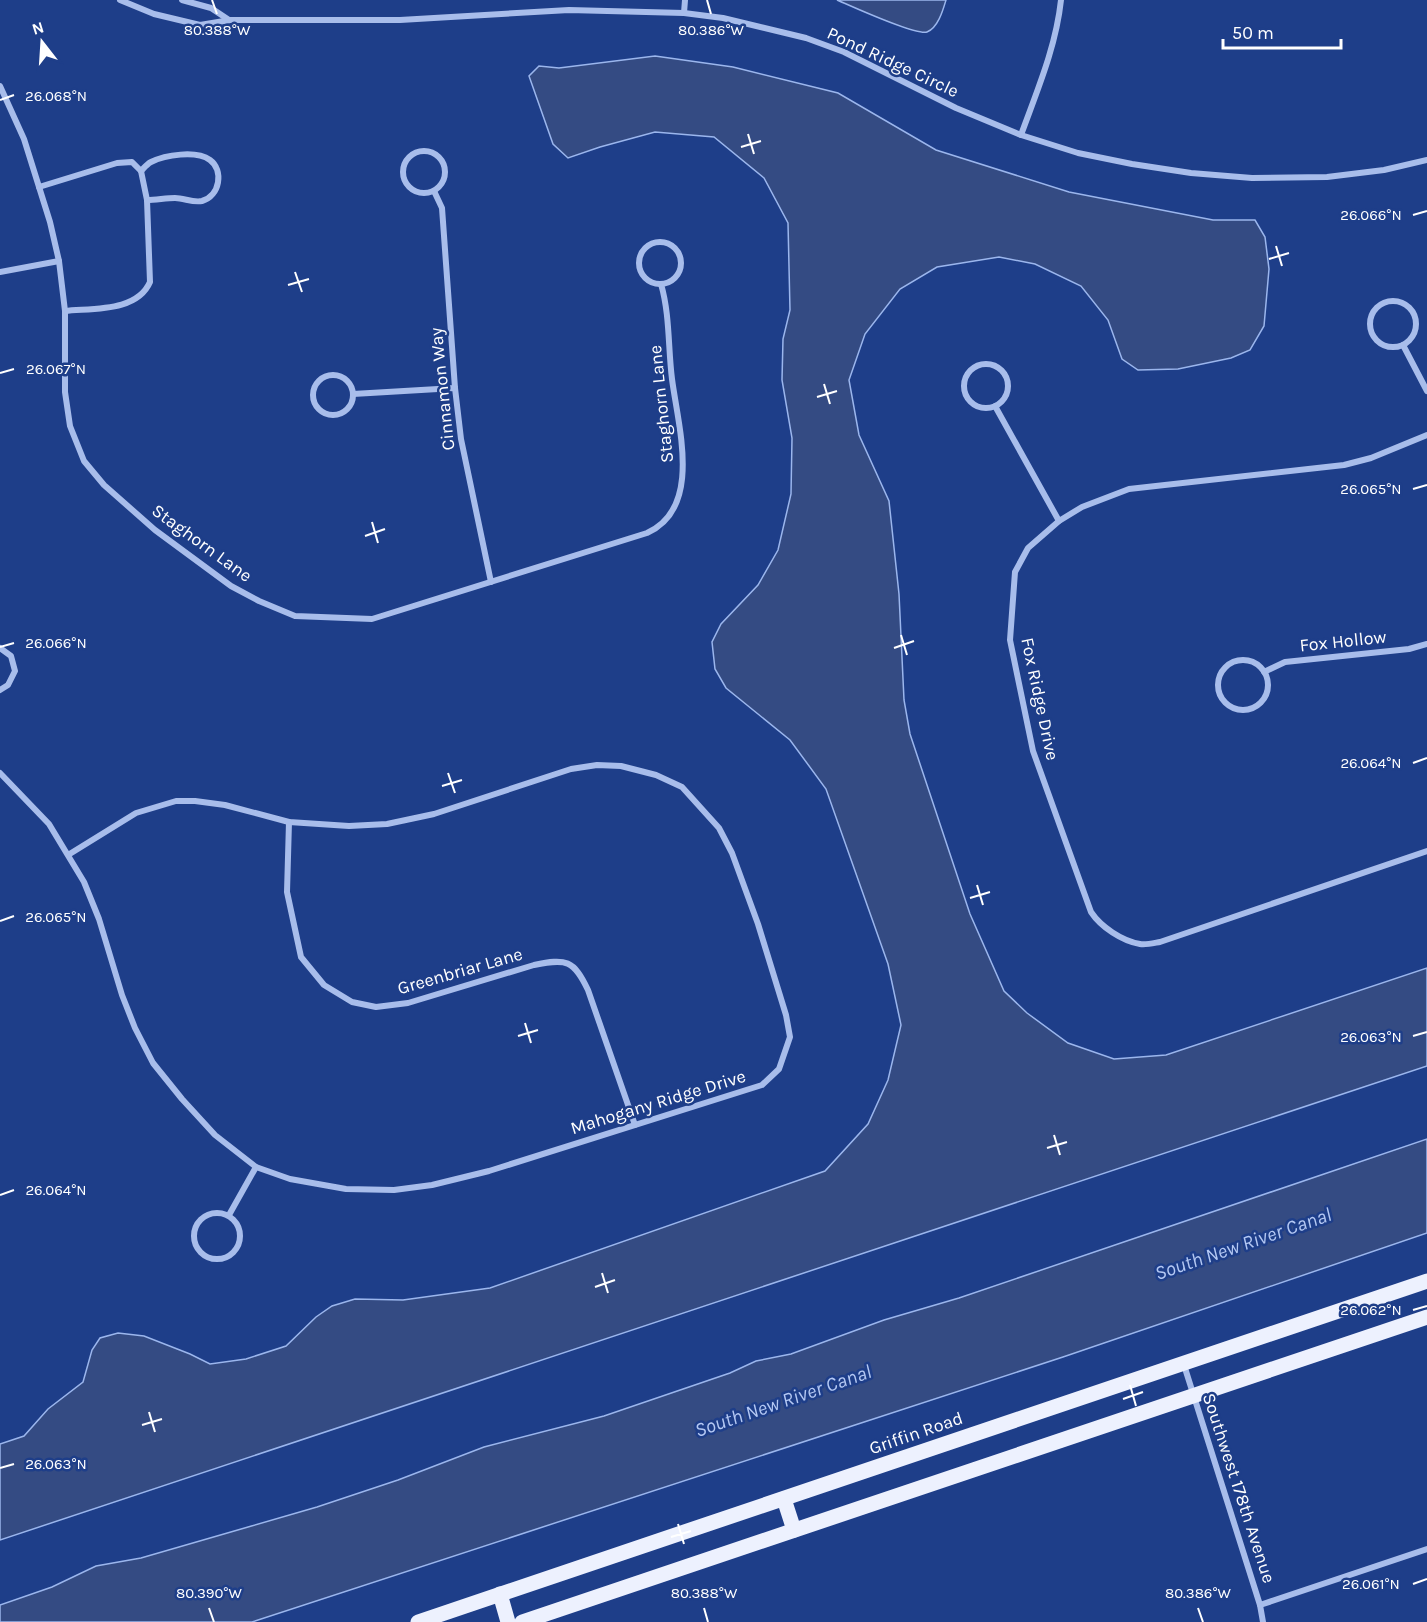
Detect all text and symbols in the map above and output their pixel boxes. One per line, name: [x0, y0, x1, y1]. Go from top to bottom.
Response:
north arrow: [12, 12, 72, 72]
scale bar: [1223, 12, 1342, 50]
text: N: [29, 17, 46, 39]
text: 80.388°W: [184, 21, 251, 39]
text: 80.386°W: [678, 21, 745, 39]
street label: Pond Ridge Circle: [824, 22, 962, 102]
text: 50 m: [1232, 22, 1274, 44]
text: 26.068°N: [25, 87, 87, 105]
text: 26.066°N: [1340, 206, 1402, 224]
street label: Cinnamon Way: [425, 326, 459, 452]
street label: Staghorn Lane: [644, 344, 678, 464]
text: 26.067°N: [26, 360, 86, 378]
text: 26.065°N: [1340, 480, 1402, 498]
street label: Staghorn Lane: [148, 499, 256, 587]
street label: Fox Hollow: [1299, 626, 1387, 656]
text: 26.066°N: [25, 634, 87, 652]
street label: Fox Ridge Drive: [1016, 636, 1064, 762]
text: 26.064°N: [1340, 754, 1402, 772]
text: 26.065°N: [25, 908, 87, 926]
street label: Greenbriar Lane: [395, 943, 525, 999]
text: 26.063°N: [1340, 1028, 1402, 1046]
street label: Mahogany Ridge Drive: [568, 1065, 748, 1139]
text: 26.064°N: [25, 1181, 87, 1199]
water label: South New River Canal: [1152, 1203, 1334, 1285]
text: 26.062°N: [1340, 1301, 1402, 1319]
water label: South New River Canal: [692, 1360, 874, 1442]
street label: Southwest 178th Avenue: [1198, 1390, 1280, 1586]
street label: Griffin Road: [866, 1407, 966, 1459]
text: 26.063°N: [25, 1455, 87, 1473]
text: 26.061°N: [1342, 1575, 1400, 1593]
text: 80.390°W: [176, 1584, 242, 1602]
text: 80.388°W: [671, 1584, 738, 1602]
text: 80.386°W: [1165, 1584, 1232, 1602]

